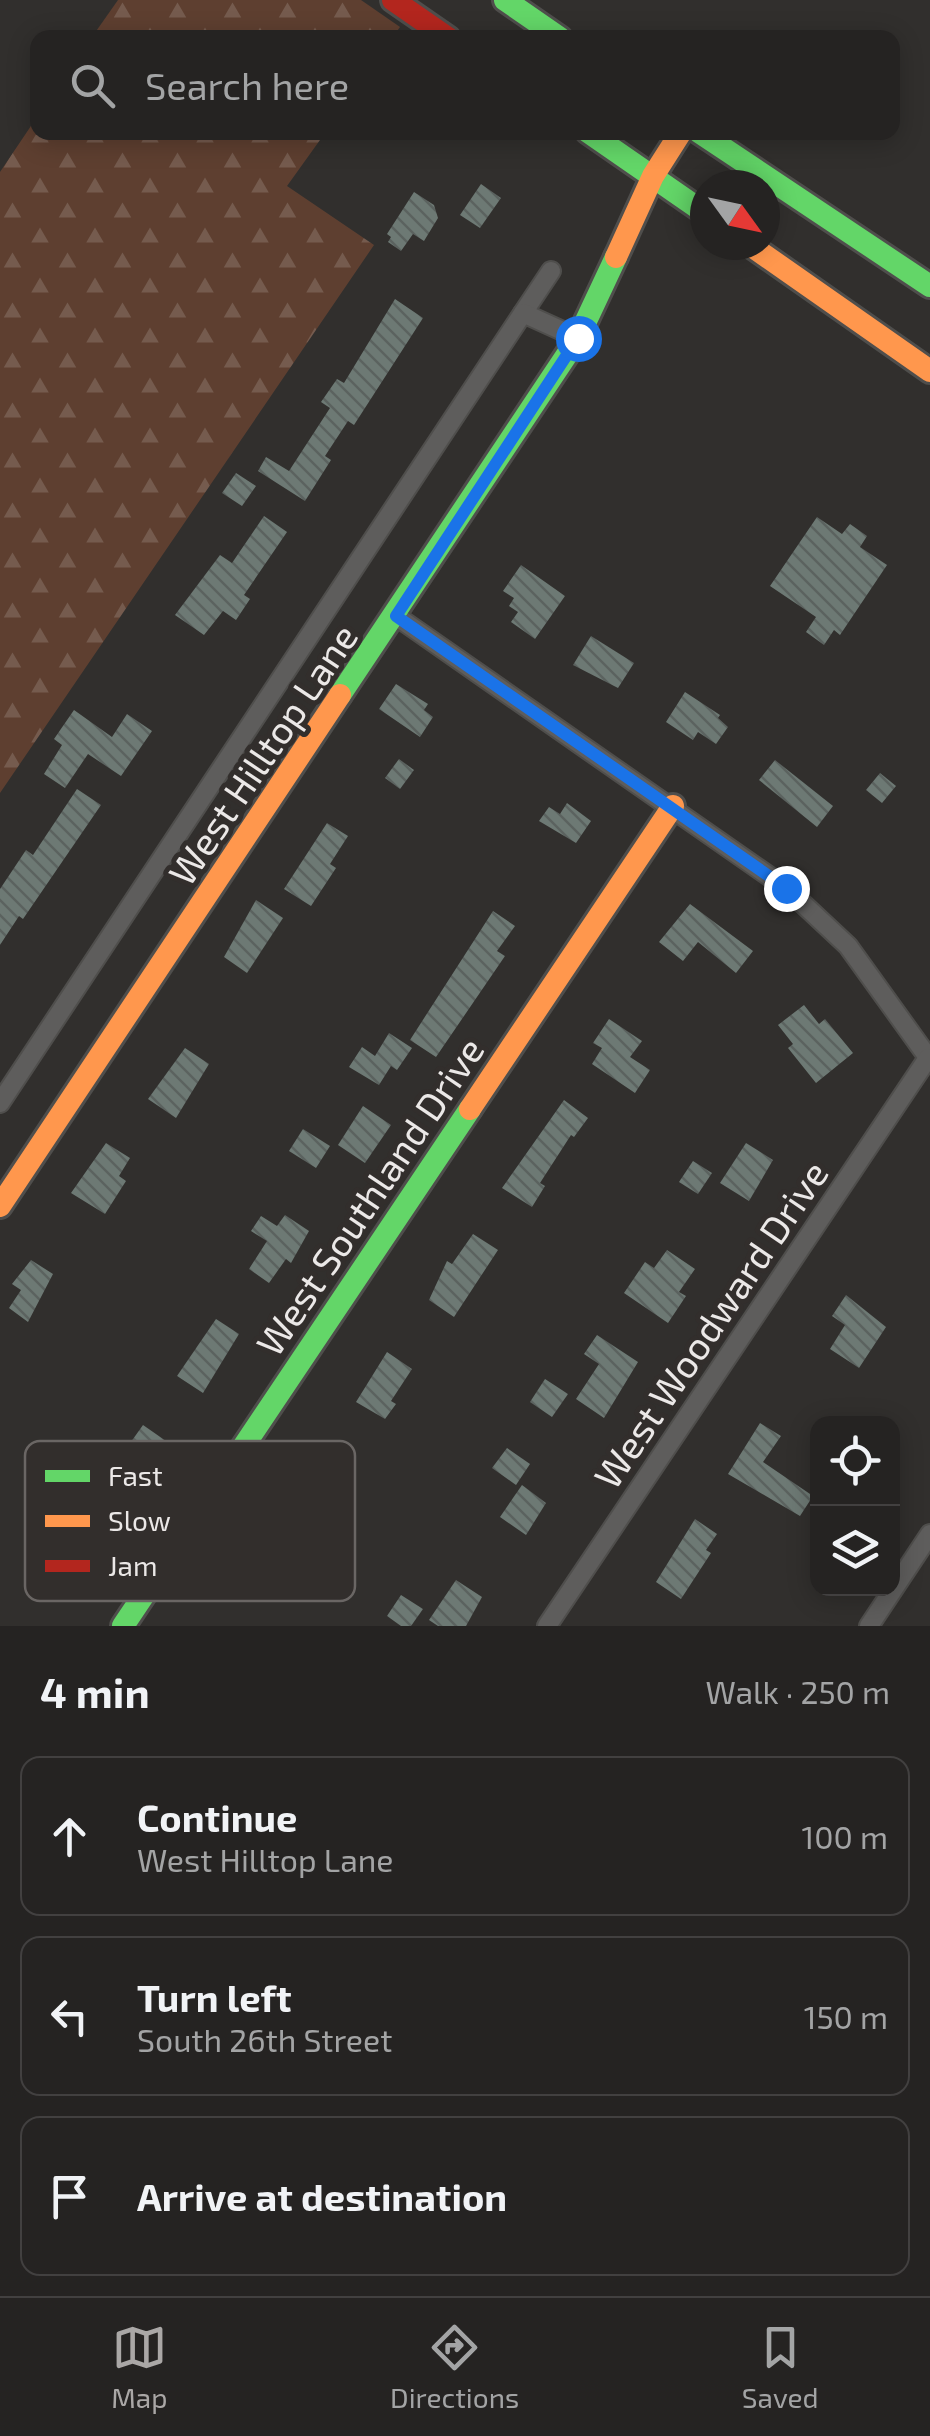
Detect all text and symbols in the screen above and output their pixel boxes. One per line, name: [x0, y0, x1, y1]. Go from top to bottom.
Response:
search box: [30, 30, 900, 140]
icon: search: [65, 58, 120, 113]
text: Search here: [145, 62, 349, 108]
north arrow: [690, 170, 780, 260]
route start: [556, 316, 602, 362]
street label: West Hilltop Lane: [158, 615, 366, 893]
route end: [764, 866, 810, 912]
street label: West Southland Drive: [245, 1028, 493, 1364]
street label: West Woodward Drive: [583, 1151, 837, 1497]
map controls: [810, 1416, 900, 1596]
button: locate: [810, 1416, 900, 1506]
legend: [25, 1441, 355, 1601]
text: Fast: [108, 1458, 163, 1492]
text: Slow: [108, 1503, 171, 1537]
button: layers: [810, 1506, 900, 1596]
text: Jam: [108, 1548, 157, 1582]
text: 4 min: [40, 1666, 150, 1716]
text: Walk · 250 m: [706, 1672, 890, 1710]
text: Continue: [137, 1794, 297, 1840]
icon: ahead: [42, 1809, 97, 1864]
text: 100 m: [802, 1817, 888, 1855]
text: West Hilltop Lane: [137, 1840, 393, 1878]
text: Turn left: [137, 1974, 292, 2020]
icon: left: [42, 1989, 97, 2044]
text: 150 m: [804, 1997, 888, 2035]
text: South 26th Street: [137, 2020, 392, 2058]
icon: arrive: [42, 2169, 97, 2224]
text: Arrive at destination: [137, 2173, 507, 2219]
tab: Map: [111, 2320, 167, 2414]
tab: Directions: [390, 2320, 519, 2414]
tab: Saved: [742, 2320, 819, 2414]

